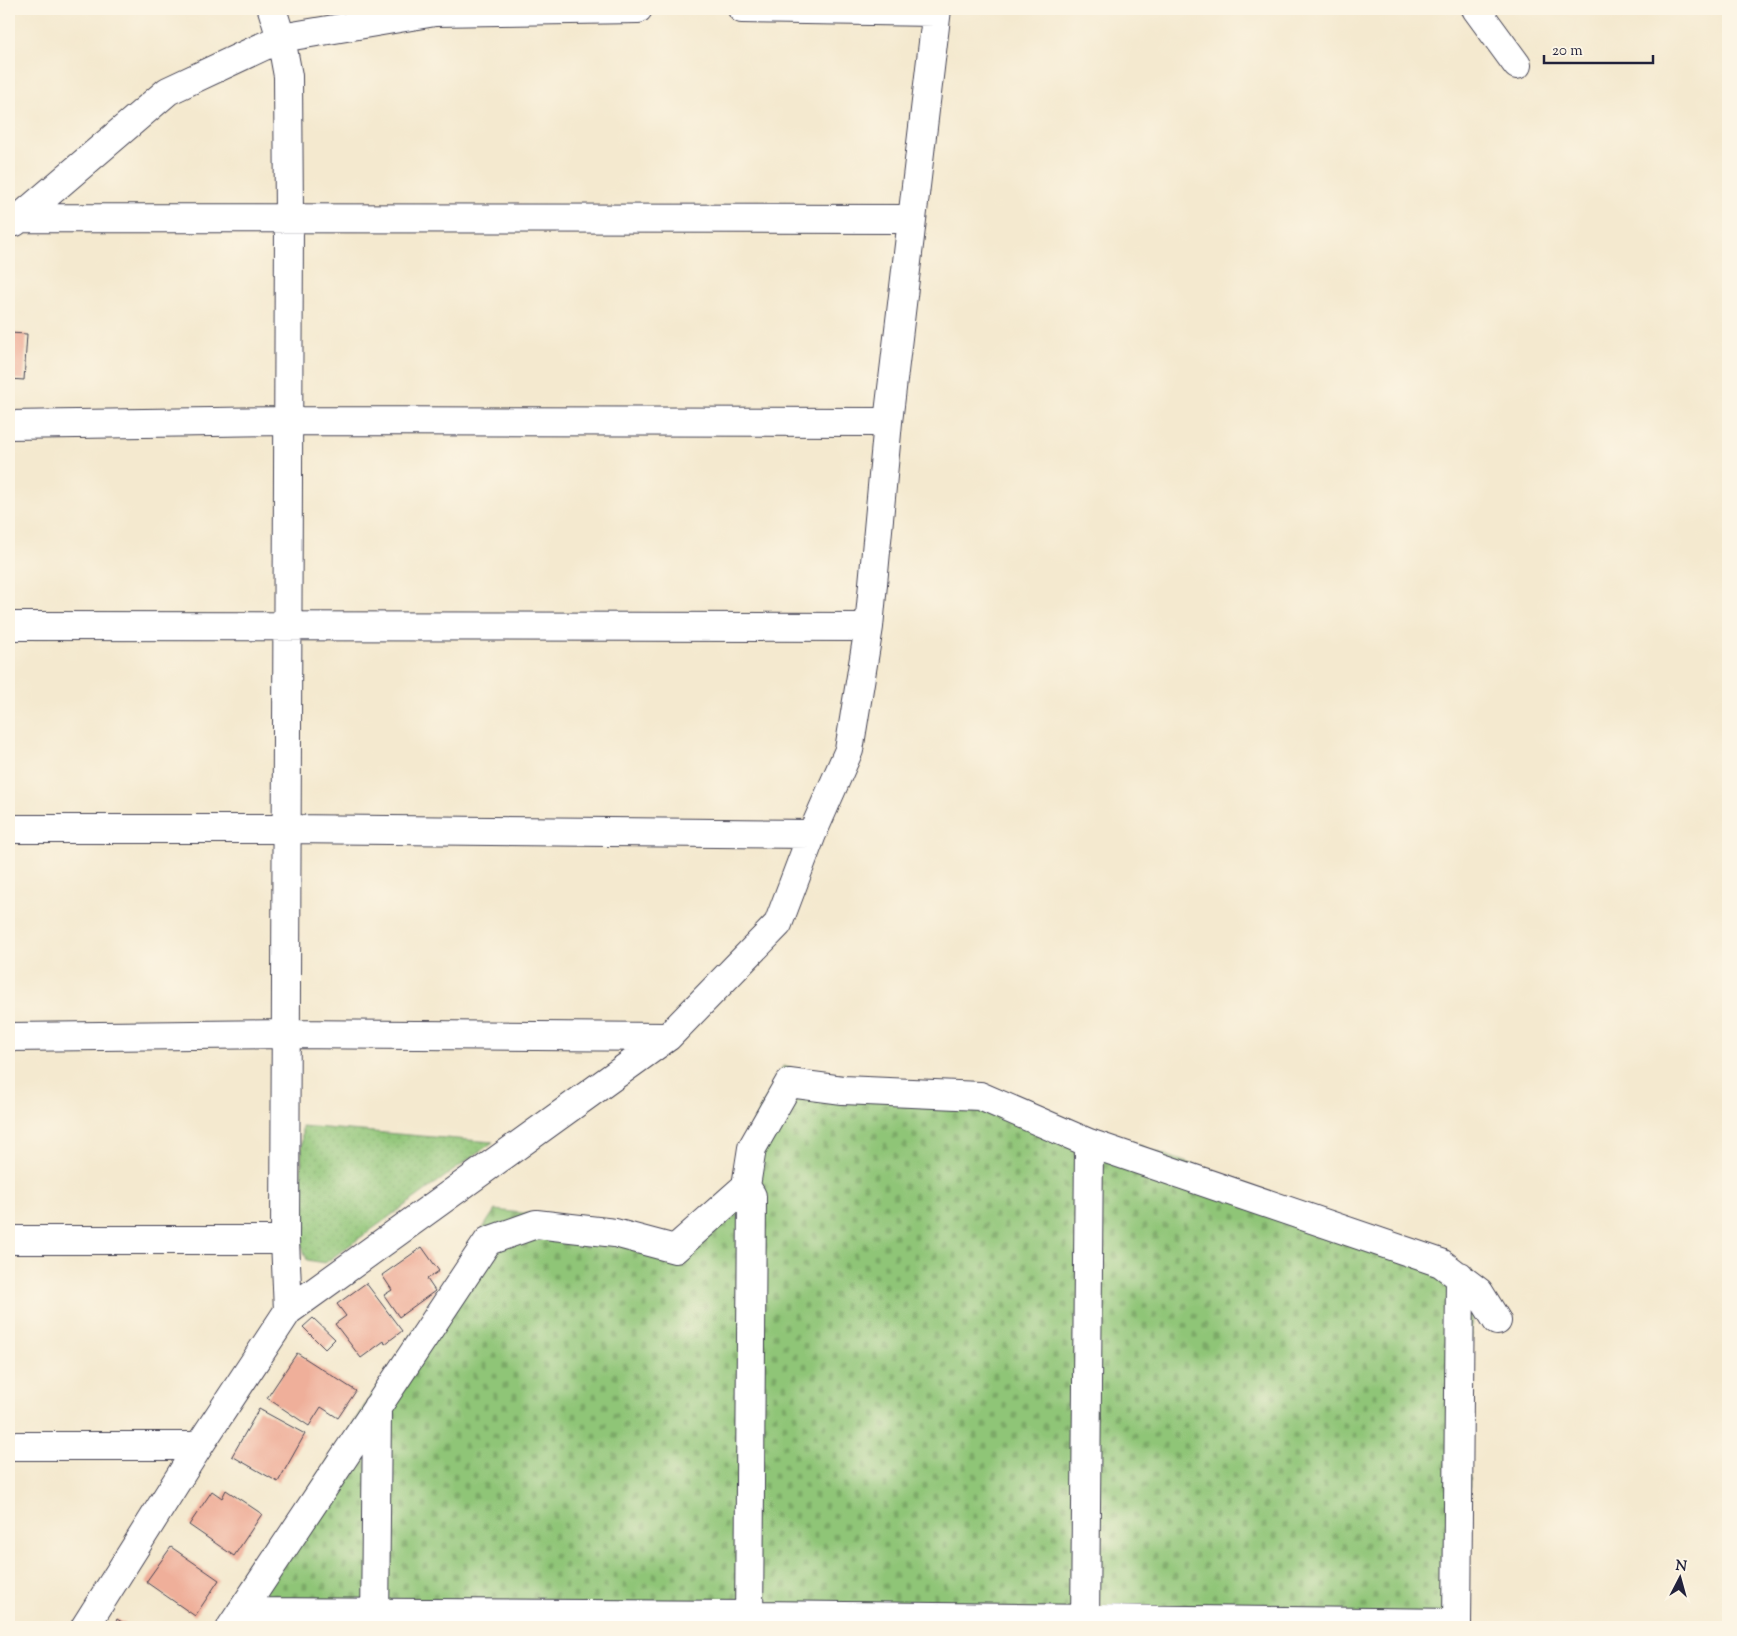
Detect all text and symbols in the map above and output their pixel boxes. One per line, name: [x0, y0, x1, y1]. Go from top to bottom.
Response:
scale bar: [1544, 32, 1653, 64]
text: 20 m: [1552, 41, 1583, 62]
north arrow: [1654, 1554, 1704, 1604]
text: N: [1675, 1557, 1688, 1578]

